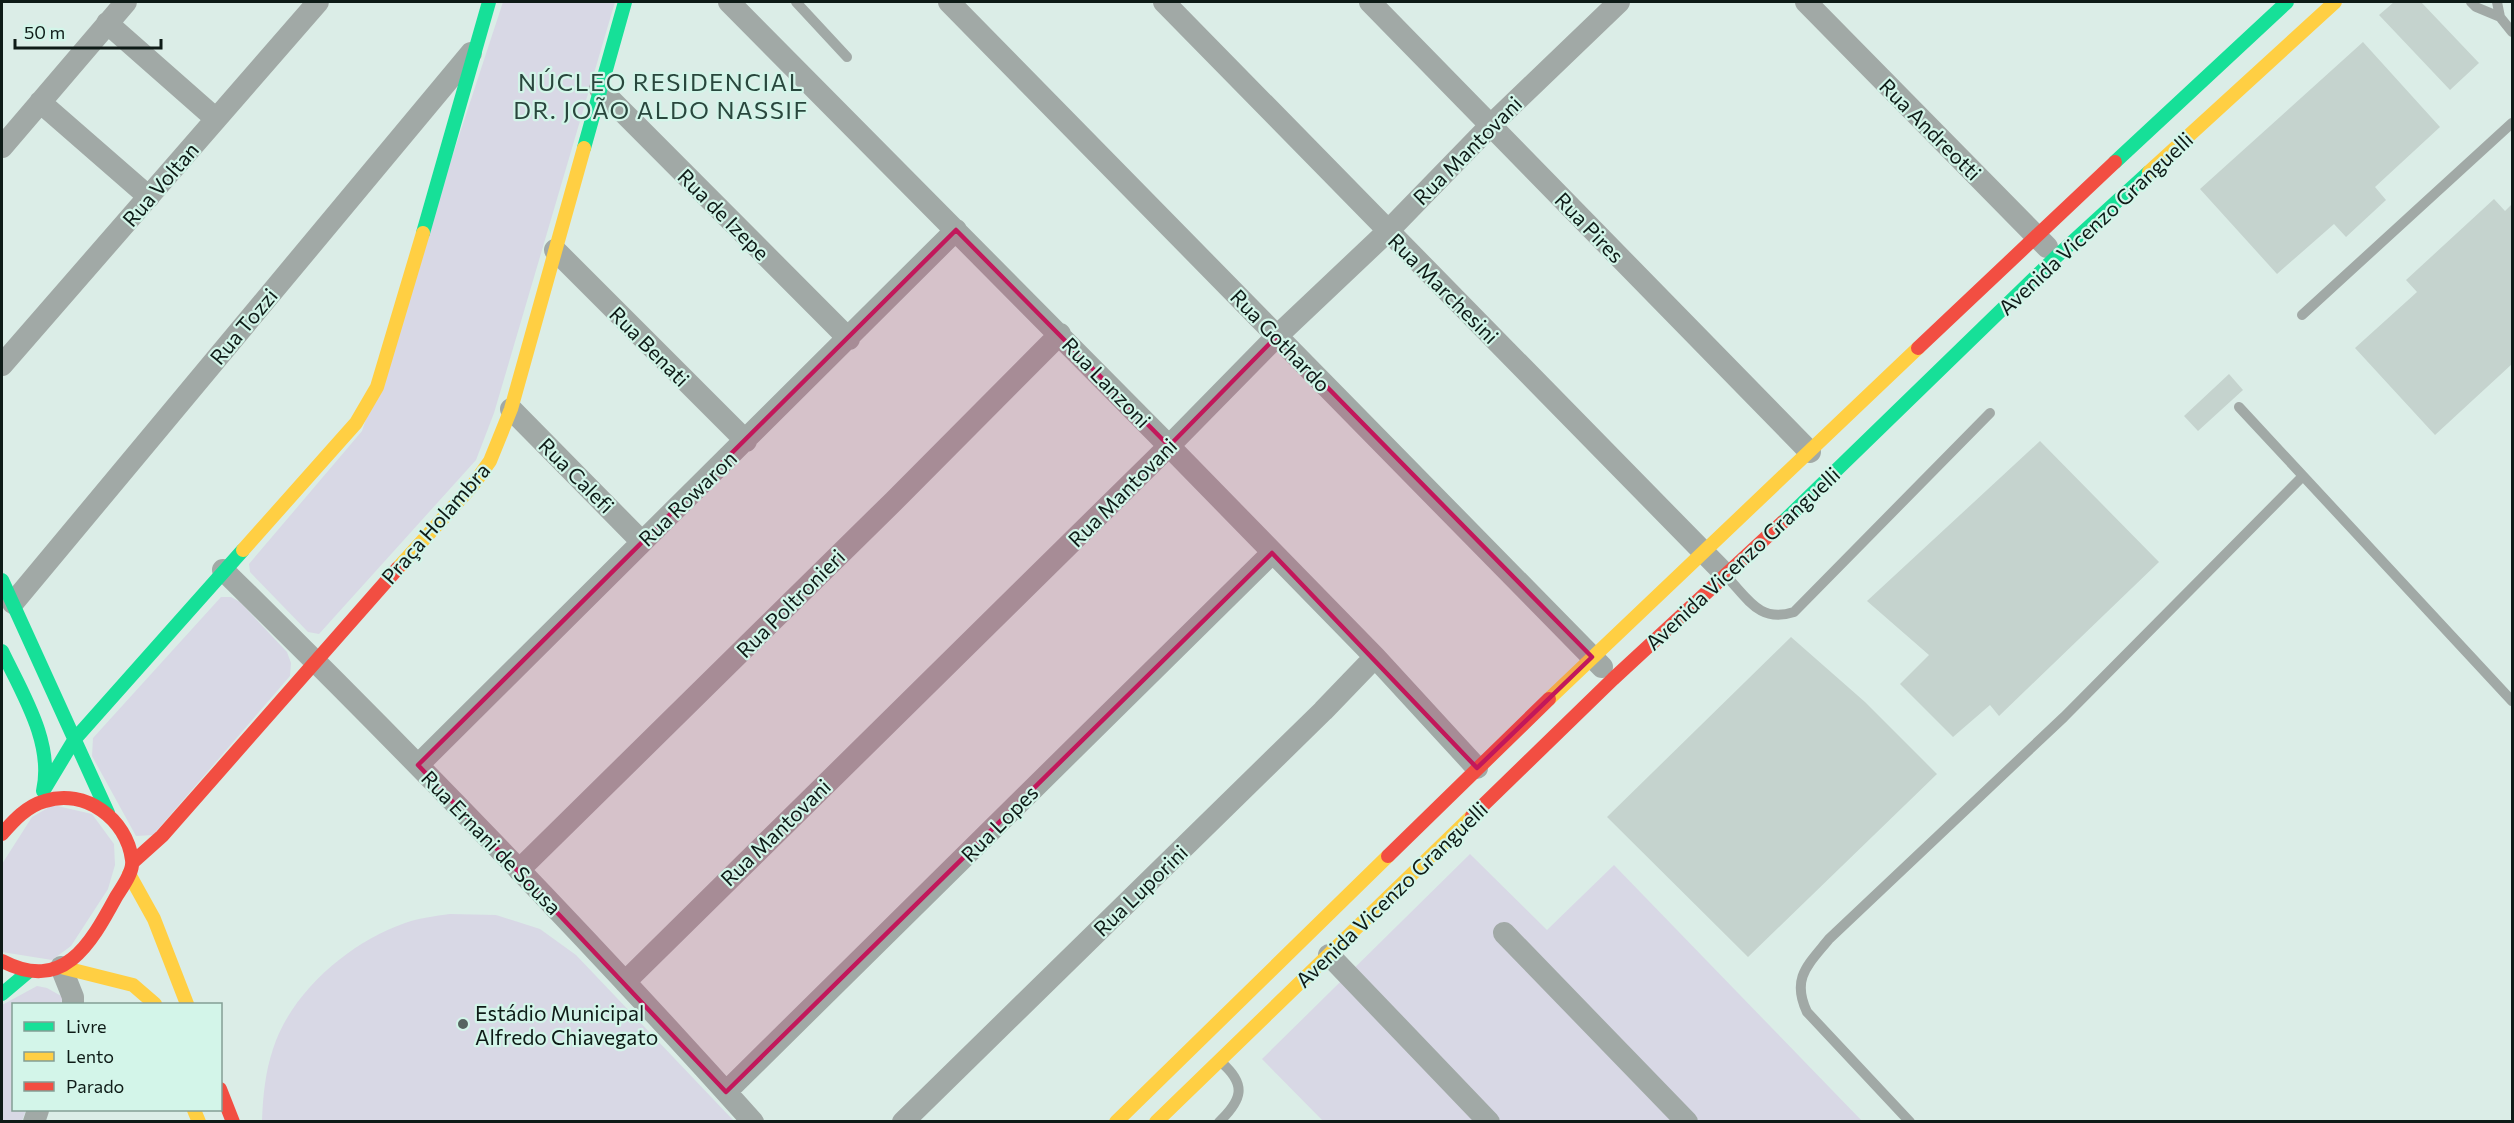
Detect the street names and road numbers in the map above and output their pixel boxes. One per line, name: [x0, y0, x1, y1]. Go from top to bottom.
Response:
street label: Rua Andreotti: [1875, 73, 1987, 185]
street label: Rua Mantovani: [1408, 91, 1526, 209]
street label: Avenida Vicenzo Granguelli: [1993, 126, 2197, 320]
street label: Rua Voltan: [117, 137, 203, 231]
street label: Rua de Izepe: [673, 163, 775, 265]
street label: Rua Pires: [1550, 187, 1630, 267]
street label: Rua Marchesini: [1384, 228, 1504, 348]
street label: Rua Tozzi: [204, 283, 282, 369]
street label: Rua Gothardo: [1226, 284, 1336, 396]
street label: Rua Benati: [605, 301, 695, 391]
street label: Rua Lanzoni: [1058, 332, 1156, 432]
street label: Rua Calefi: [534, 432, 620, 518]
street label: Rua Mantovani: [1063, 433, 1181, 551]
street label: Rua Rowaron: [633, 445, 741, 551]
street label: Praça Holambra: [376, 457, 494, 589]
street label: Avenida Vicenzo Granguelli: [1640, 461, 1844, 655]
street label: Rua Poltronieri: [731, 544, 849, 662]
street label: Rua Ernani de Sousa: [417, 765, 567, 919]
street label: Rua Mantovani: [715, 773, 835, 891]
street label: Rua Lopes: [955, 779, 1043, 867]
street label: Avenida Vicenzo Granguelli: [1290, 796, 1492, 992]
street label: Rua Luporini: [1088, 839, 1192, 941]

